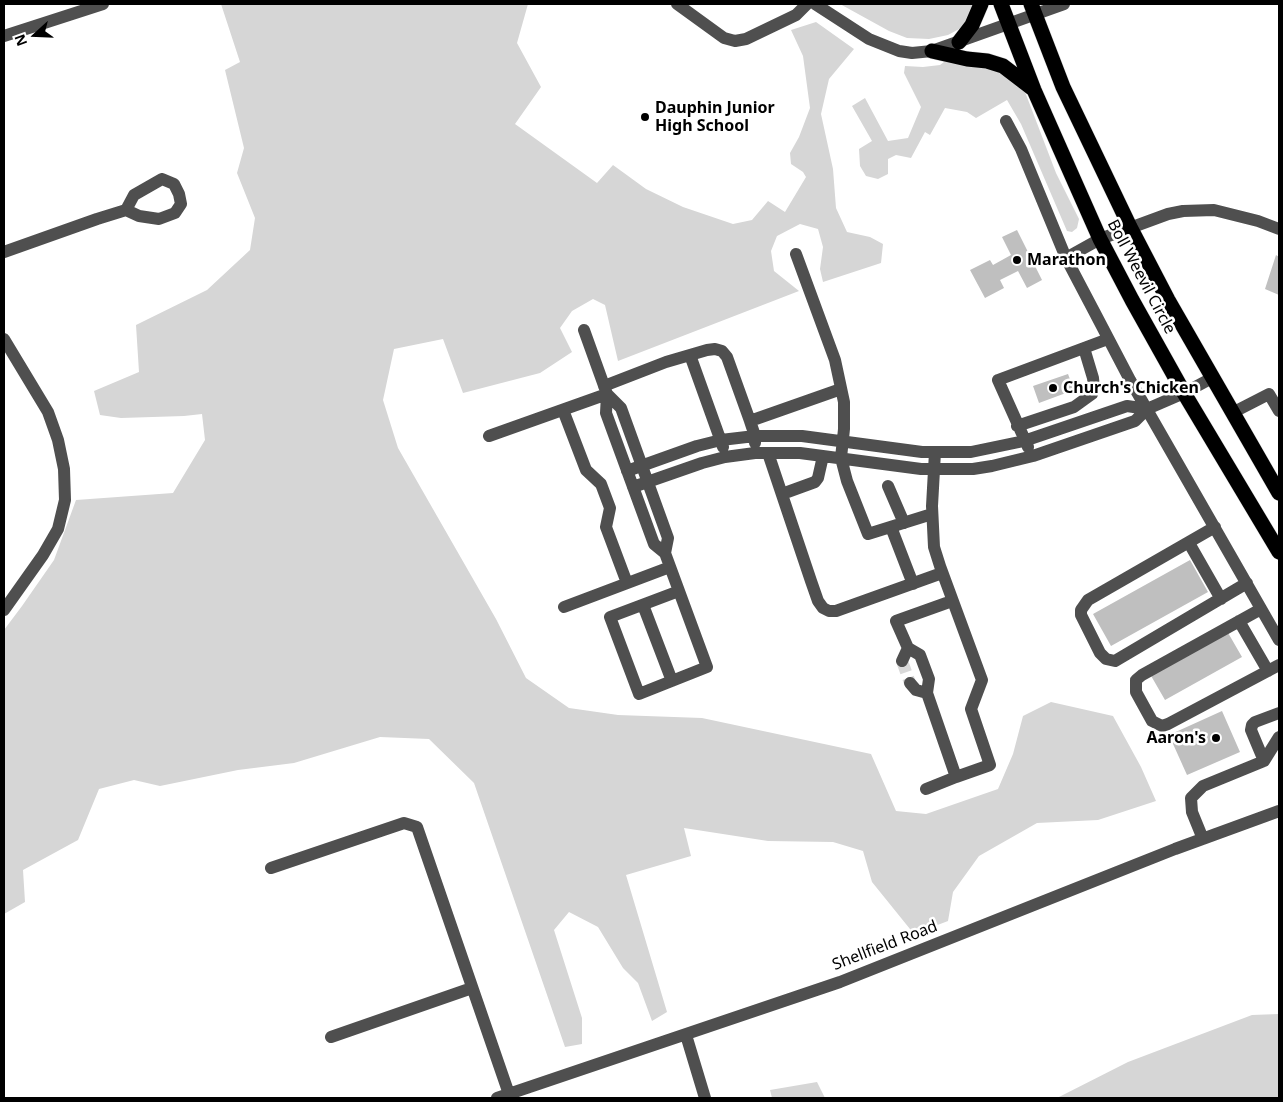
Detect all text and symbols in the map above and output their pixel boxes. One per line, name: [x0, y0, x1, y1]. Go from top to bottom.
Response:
north arrow: [10, 10, 60, 60]
text: N: [10, 32, 31, 49]
place label: Dauphin Junior High School: [655, 98, 775, 136]
marker: Dauphin Junior High School: [639, 111, 651, 123]
street label: Boll Weevil Circle: [1103, 217, 1179, 337]
place label: Marathon: [1027, 250, 1106, 270]
marker: Marathon: [1011, 254, 1023, 266]
place label: Church's Chicken: [1063, 378, 1199, 398]
marker: Church's Chicken: [1047, 382, 1059, 394]
place label: Aaron's: [1146, 728, 1206, 748]
marker: Aaron's: [1210, 732, 1222, 744]
street label: Shellfield Road: [830, 917, 940, 975]

